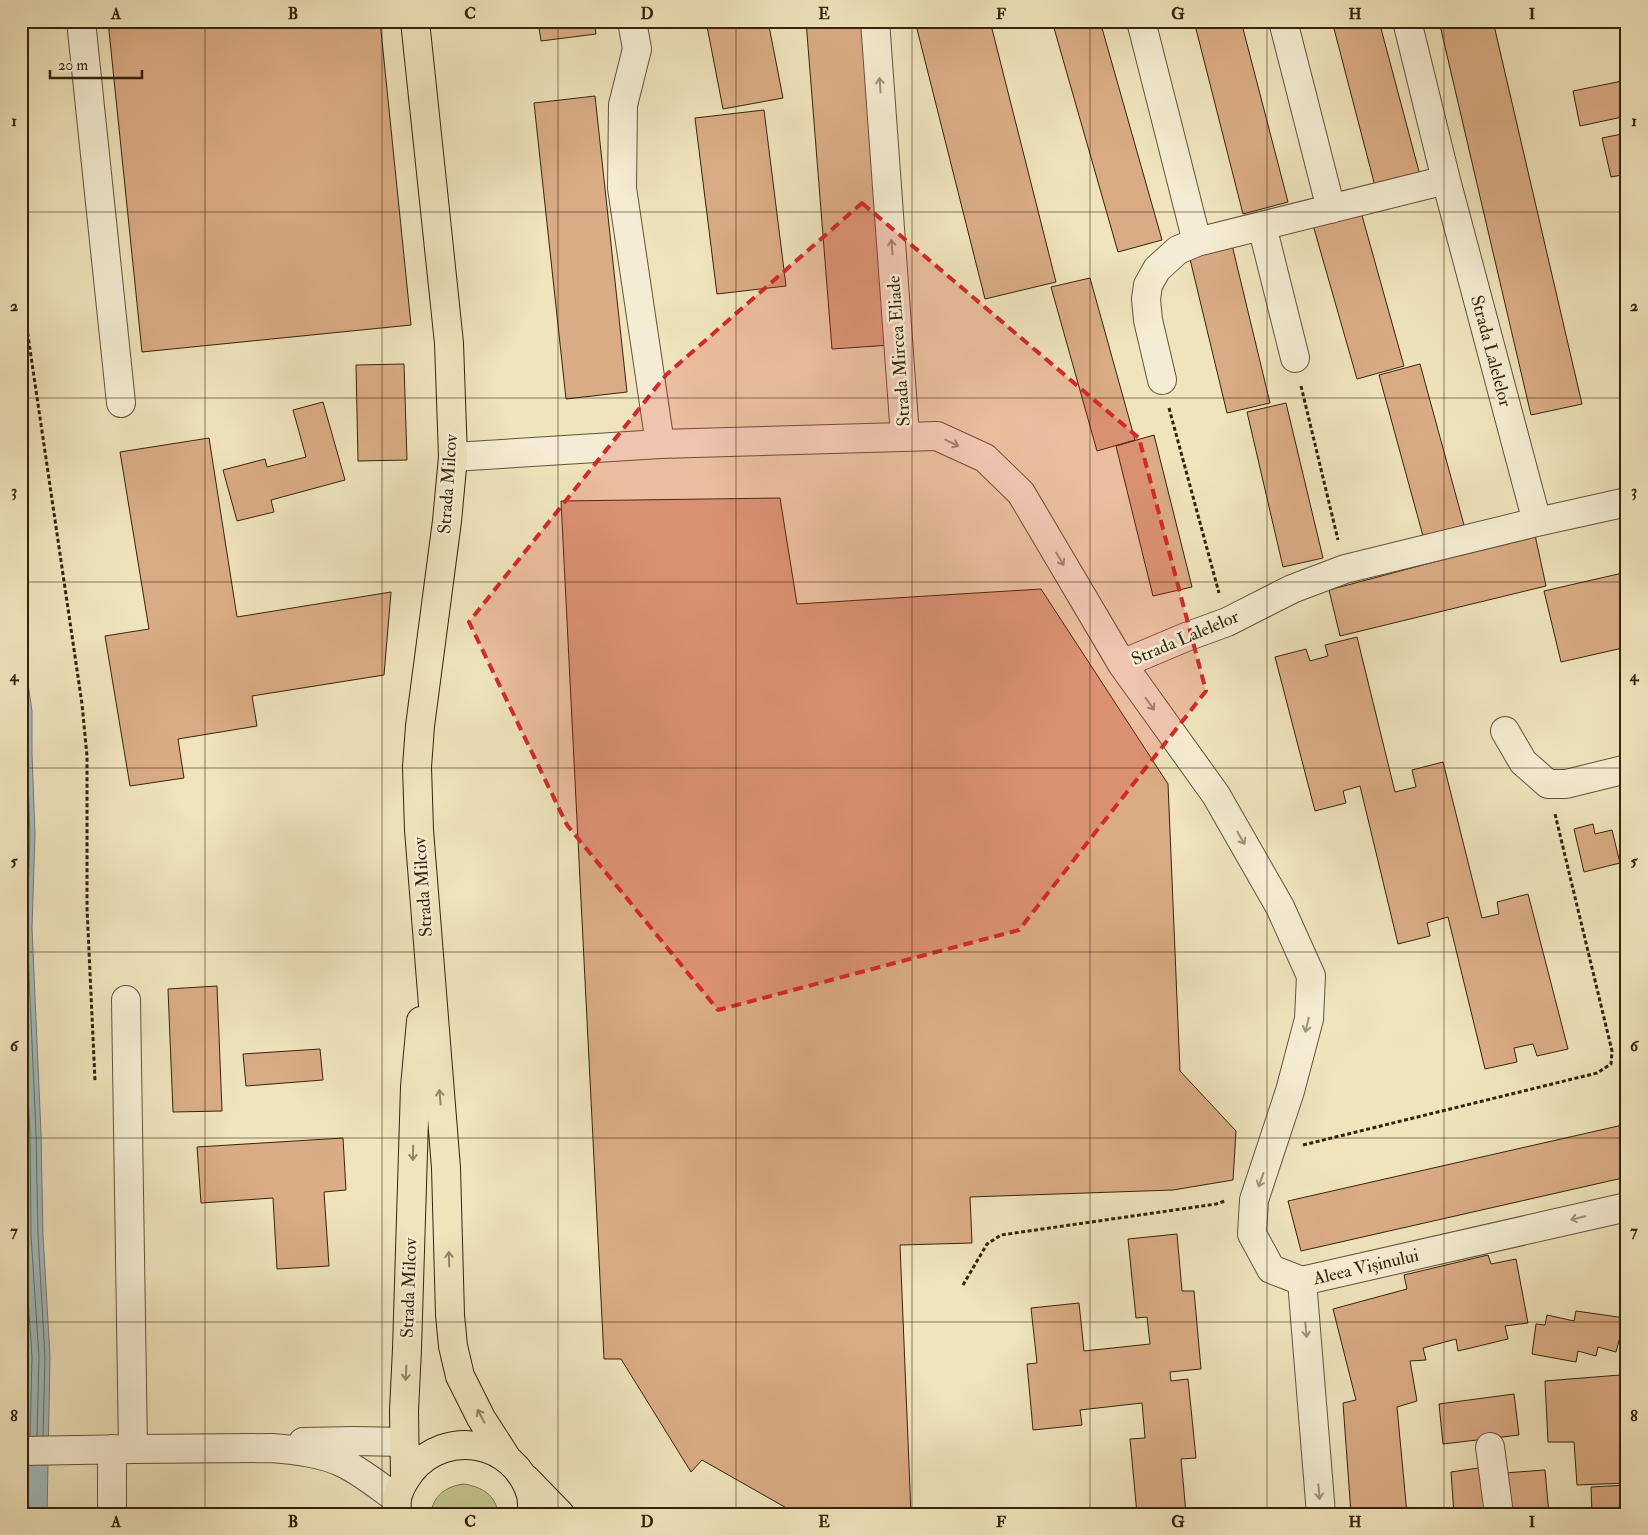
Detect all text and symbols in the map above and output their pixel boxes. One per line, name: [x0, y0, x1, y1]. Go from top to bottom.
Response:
text: A: [110, 4, 122, 24]
text: B: [288, 4, 298, 24]
text: C: [464, 4, 476, 24]
text: D: [640, 4, 654, 24]
text: E: [818, 4, 830, 24]
text: F: [996, 4, 1006, 24]
text: G: [1171, 4, 1185, 24]
text: H: [1348, 4, 1362, 24]
text: I: [1529, 4, 1536, 24]
scale bar: [50, 48, 142, 80]
text: 20 m: [58, 56, 88, 75]
one-way arrow: [875, 78, 885, 94]
text: 1: [11, 111, 17, 131]
text: 1: [1631, 111, 1637, 131]
one-way arrow: [887, 240, 896, 256]
street label: Strada Mircea Eliade: [882, 274, 916, 427]
street label: Strada Lalelelor: [1465, 293, 1517, 410]
text: 2: [10, 296, 18, 316]
text: 2: [1630, 296, 1638, 316]
street label: Strada Milcov: [433, 433, 463, 535]
one-way arrow: [944, 438, 959, 448]
text: 3: [11, 481, 17, 501]
text: 3: [1631, 481, 1637, 501]
one-way arrow: [1055, 551, 1065, 565]
street label: Strada Lalelelor: [1128, 605, 1242, 671]
text: 4: [9, 666, 20, 686]
text: 4: [1629, 666, 1640, 686]
one-way arrow: [1145, 697, 1155, 711]
one-way arrow: [1236, 831, 1246, 845]
street label: Strada Milcov: [408, 836, 438, 938]
text: 5: [10, 851, 18, 871]
text: 5: [1630, 851, 1638, 871]
one-way arrow: [1302, 1016, 1311, 1032]
text: 6: [10, 1036, 20, 1056]
text: 6: [1630, 1036, 1640, 1056]
one-way arrow: [435, 1089, 444, 1105]
one-way arrow: [408, 1144, 418, 1161]
one-way arrow: [1255, 1172, 1265, 1188]
one-way arrow: [1571, 1214, 1587, 1223]
text: 7: [10, 1221, 18, 1241]
text: 7: [1630, 1221, 1638, 1241]
street label: Strada Milcov: [396, 1237, 422, 1338]
street label: Aleea Vișinului: [1310, 1244, 1421, 1291]
one-way arrow: [444, 1251, 453, 1267]
one-way arrow: [1301, 1322, 1310, 1338]
one-way arrow: [401, 1365, 410, 1381]
text: 8: [10, 1406, 18, 1426]
text: 8: [1630, 1406, 1638, 1426]
one-way arrow: [475, 1409, 485, 1423]
one-way arrow: [1314, 1483, 1324, 1499]
text: A: [110, 1512, 122, 1532]
text: B: [288, 1512, 298, 1532]
text: C: [464, 1512, 476, 1532]
text: D: [640, 1512, 654, 1532]
text: E: [818, 1512, 830, 1532]
text: F: [996, 1512, 1006, 1532]
text: G: [1171, 1512, 1185, 1532]
text: H: [1348, 1512, 1362, 1532]
text: I: [1529, 1512, 1536, 1532]

